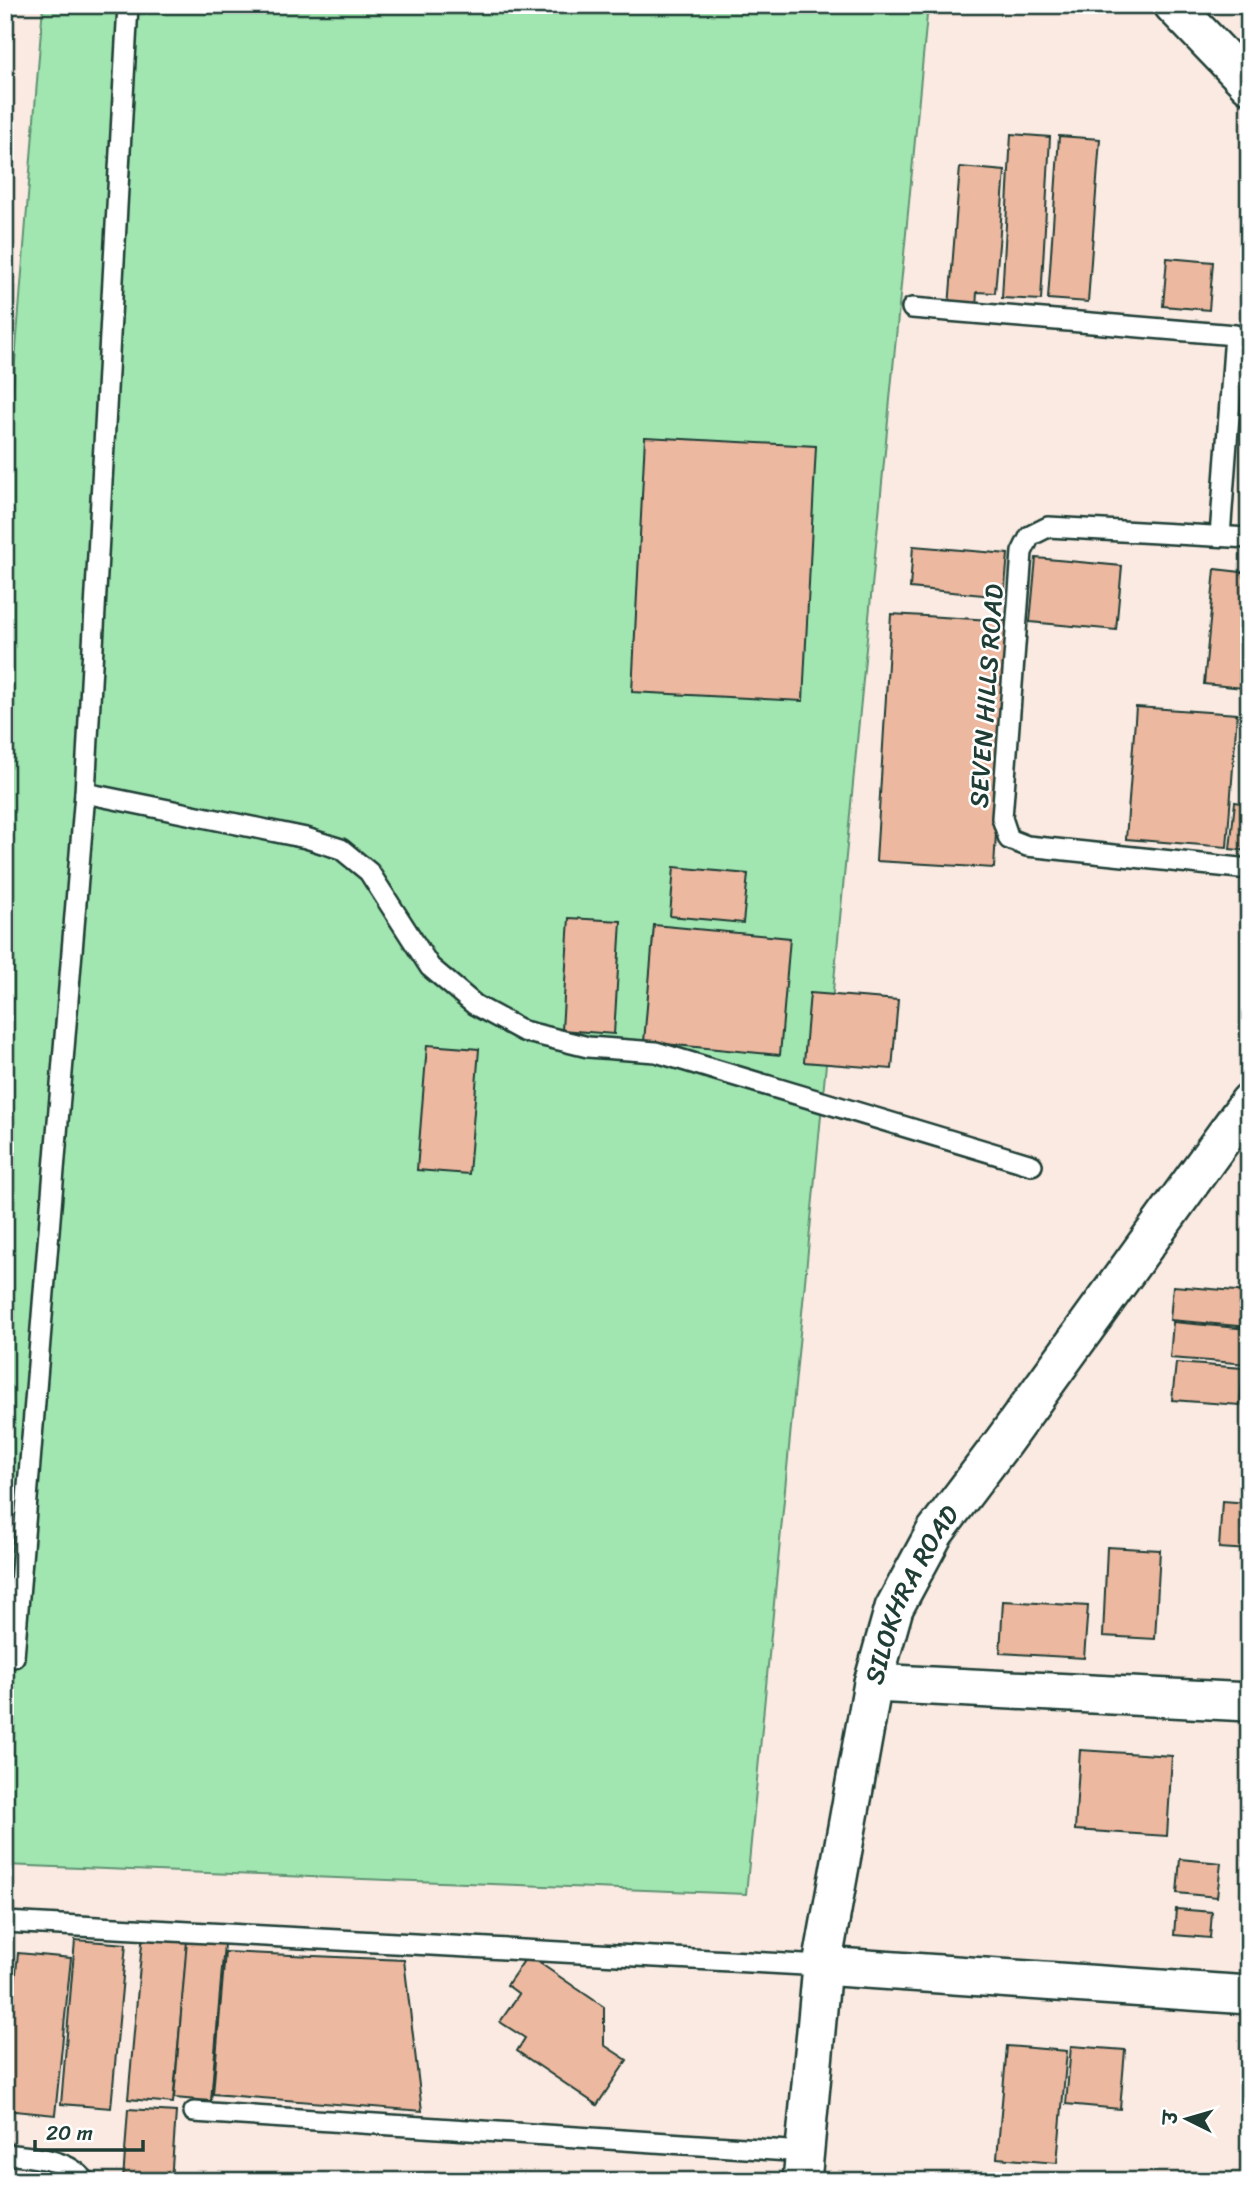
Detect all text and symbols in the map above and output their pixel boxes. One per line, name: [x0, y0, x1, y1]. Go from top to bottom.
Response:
street label: SEVEN HILLS ROAD: [955, 582, 1017, 809]
street label: SILOKHRA ROAD: [851, 1494, 971, 1690]
north arrow: [1152, 2084, 1222, 2154]
text: उ: [1153, 2107, 1188, 2127]
scale bar: [35, 2109, 144, 2153]
text: 20 m: [46, 2114, 93, 2152]

